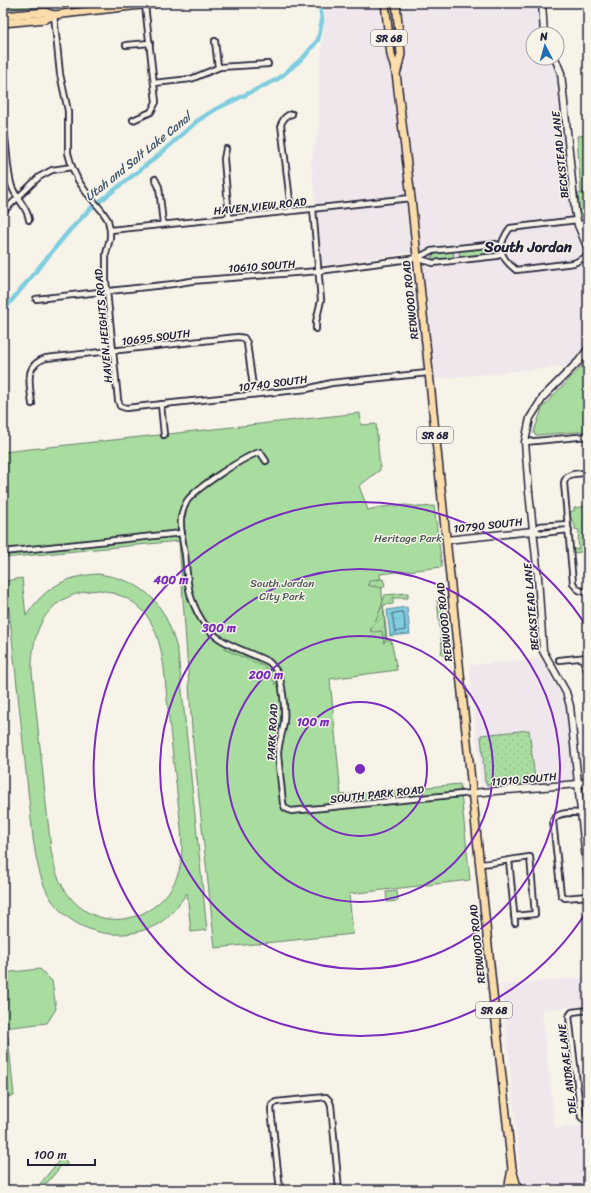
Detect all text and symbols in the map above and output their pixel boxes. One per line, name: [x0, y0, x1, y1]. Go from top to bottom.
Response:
north arrow: [525, 26, 565, 66]
text: N: [538, 27, 549, 47]
road number: SR 68: [371, 30, 407, 46]
water label: Utah and Salt Lake Canal: [80, 105, 198, 207]
street label: BECKSTEAD LANE: [546, 110, 575, 199]
street label: HAVEN VIEW ROAD: [213, 192, 308, 221]
district label: South Jordan: [483, 234, 573, 260]
street label: 10610 SOUTH: [228, 255, 296, 278]
street label: REDWOOD ROAD: [397, 259, 424, 340]
street label: HAVEN HEIGHTS ROAD: [89, 268, 118, 384]
street label: 10695 SOUTH: [121, 324, 192, 351]
street label: 10740 SOUTH: [237, 370, 309, 397]
road number: SR 68: [417, 427, 453, 443]
street label: 10790 SOUTH: [453, 512, 524, 539]
park label: Heritage Park: [374, 529, 442, 548]
street label: BECKSTEAD LANE: [518, 562, 545, 651]
text: 400 m: [152, 569, 189, 591]
park label: South Jordan City Park: [250, 574, 314, 606]
street label: REDWOOD ROAD: [431, 581, 458, 662]
text: 300 m: [201, 617, 237, 639]
text: 200 m: [248, 664, 284, 686]
street label: PARK ROAD: [262, 703, 283, 761]
text: 100 m: [297, 711, 330, 733]
centre of rings: [353, 762, 367, 776]
street label: 11010 SOUTH: [490, 767, 558, 792]
street label: SOUTH PARK ROAD: [329, 780, 425, 809]
street label: REDWOOD ROAD: [464, 903, 491, 984]
road number: SR 68: [476, 1002, 512, 1018]
street label: DEL ANDRAE LANE: [552, 1022, 582, 1115]
scale bar: [28, 1141, 95, 1167]
text: 100 m: [34, 1144, 67, 1166]

